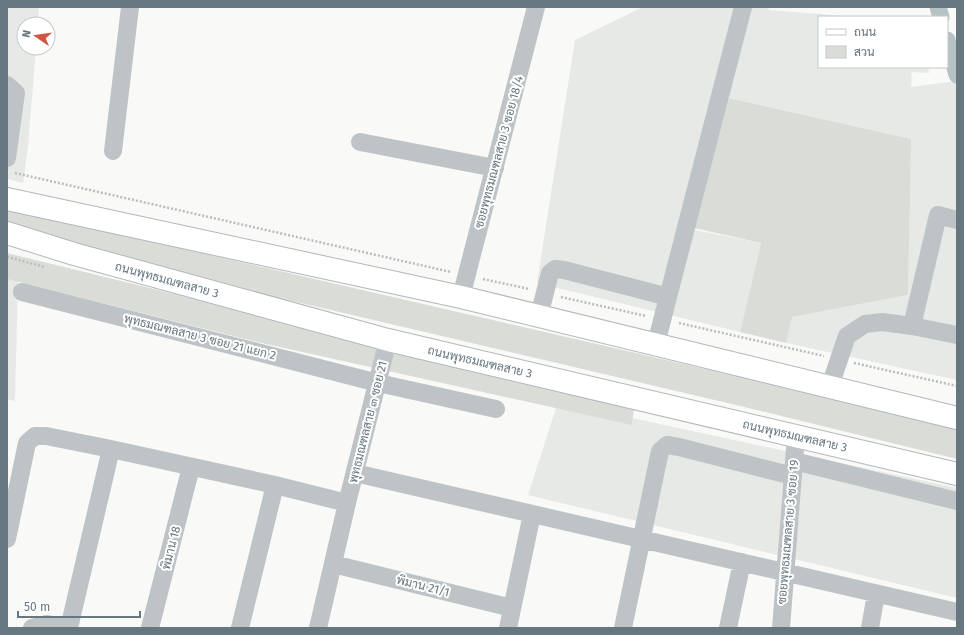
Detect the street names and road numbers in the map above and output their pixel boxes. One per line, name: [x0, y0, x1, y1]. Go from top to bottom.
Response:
street label: ซอยพุทธมณฑลสาย 3 ซอย 18/4: [472, 74, 528, 230]
street label: ถนนพุทธมณฑลสาย 3: [113, 259, 220, 303]
street label: พุทธมณฑลสาย 3 ซอย 21 แยก 2: [122, 311, 278, 365]
street label: ถนนพุทธมณฑลสาย 3: [426, 343, 534, 383]
street label: พุทธมณฑลสาย ๓ ซอย 21: [346, 359, 392, 485]
street label: ถนนพุทธมณฑลสาย 3: [741, 417, 849, 457]
street label: ซอยพุทธมณฑลสาย 3 ซอย 19: [775, 459, 803, 605]
street label: พิมาน 18: [159, 524, 183, 571]
street label: พิมาน 21/1: [395, 573, 451, 599]

